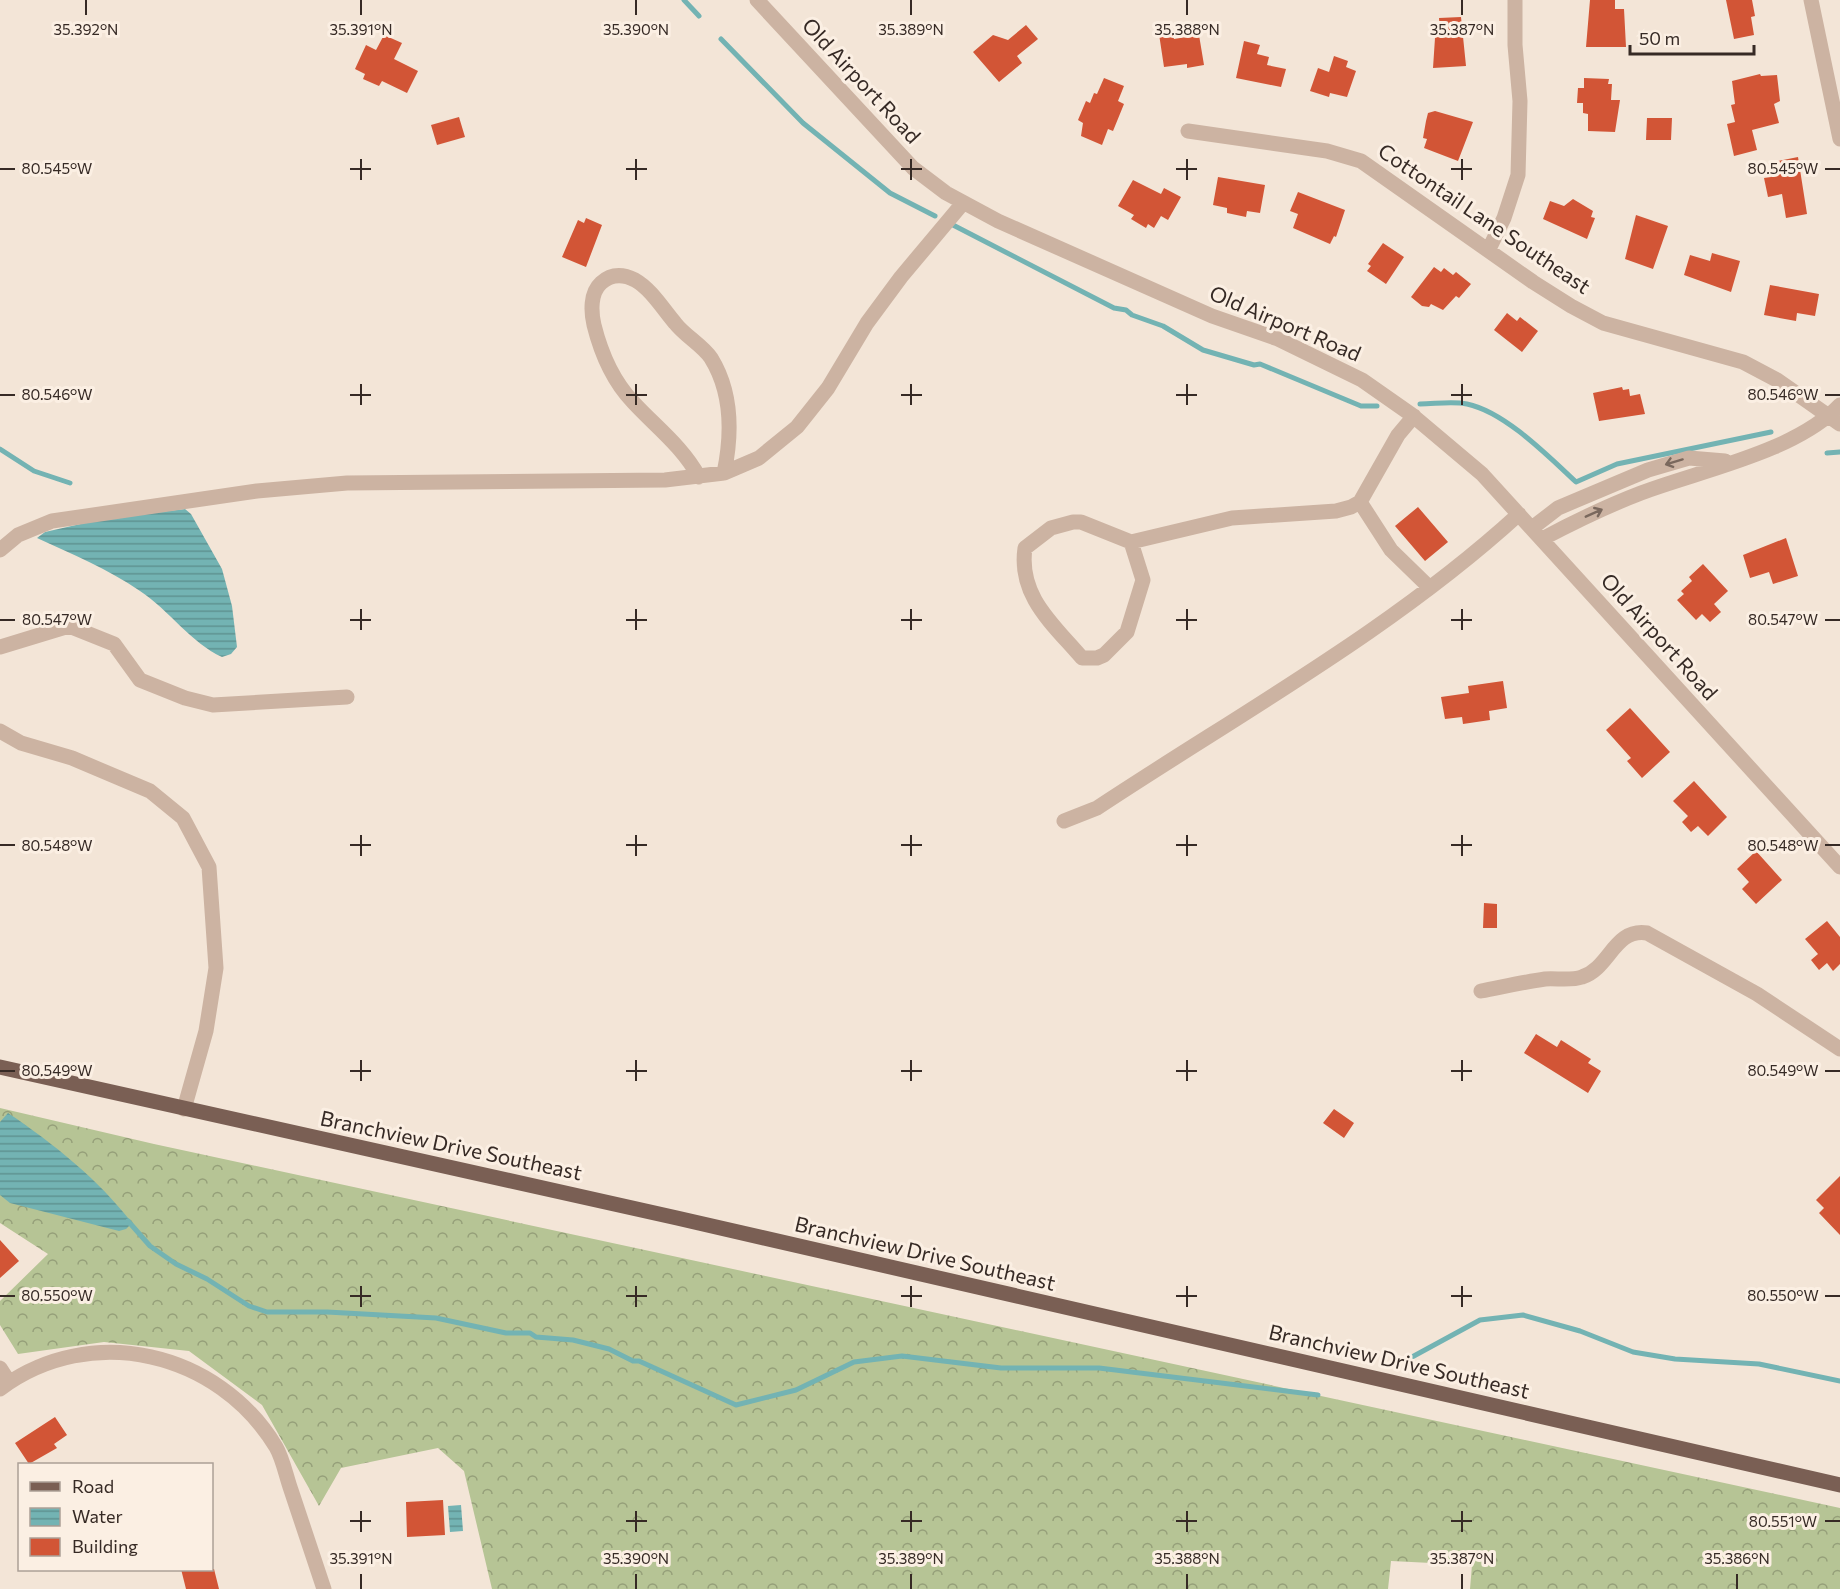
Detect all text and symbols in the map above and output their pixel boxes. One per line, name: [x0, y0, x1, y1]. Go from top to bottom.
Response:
street label: Old Airport Road: [798, 12, 926, 148]
scale bar: [1630, 18, 1754, 56]
text: 35.392°N: [54, 20, 118, 38]
text: 35.391°N: [329, 20, 393, 38]
text: 35.390°N: [603, 20, 669, 38]
text: 35.389°N: [878, 20, 944, 38]
text: 35.388°N: [1154, 20, 1220, 38]
text: 35.387°N: [1430, 20, 1494, 38]
text: 50 m: [1639, 27, 1680, 49]
street label: Cottontail Lane Southeast: [1374, 137, 1596, 298]
text: 80.545°W: [22, 159, 92, 177]
text: 80.545°W: [1748, 159, 1818, 177]
street label: Old Airport Road: [1206, 279, 1365, 366]
text: 80.546°W: [21, 385, 93, 403]
text: 80.546°W: [1747, 385, 1819, 403]
one-way arrow: [1665, 458, 1684, 469]
one-way arrow: [1585, 507, 1603, 518]
street label: Old Airport Road: [1597, 567, 1724, 705]
text: 80.547°W: [22, 610, 92, 628]
text: 80.547°W: [1748, 610, 1818, 628]
text: 80.548°W: [21, 836, 93, 854]
text: 80.548°W: [1747, 836, 1819, 854]
text: 80.549°W: [21, 1061, 93, 1079]
text: 80.549°W: [1747, 1061, 1819, 1079]
street label: Branchview Drive Southeast: [318, 1105, 584, 1185]
street label: Branchview Drive Southeast: [792, 1210, 1058, 1295]
text: 80.550°W: [21, 1286, 93, 1304]
text: 80.550°W: [1747, 1286, 1819, 1304]
street label: Branchview Drive Southeast: [1266, 1318, 1532, 1403]
legend: [18, 1463, 213, 1571]
text: Road: [72, 1475, 114, 1497]
text: Water: [72, 1505, 123, 1527]
text: 80.551°W: [1749, 1512, 1817, 1530]
text: Building: [72, 1535, 138, 1557]
text: 35.391°N: [329, 1549, 393, 1567]
text: 35.390°N: [603, 1549, 669, 1567]
text: 35.389°N: [878, 1549, 944, 1567]
text: 35.388°N: [1154, 1549, 1220, 1567]
text: 35.387°N: [1430, 1549, 1494, 1567]
text: 35.386°N: [1704, 1549, 1770, 1567]

